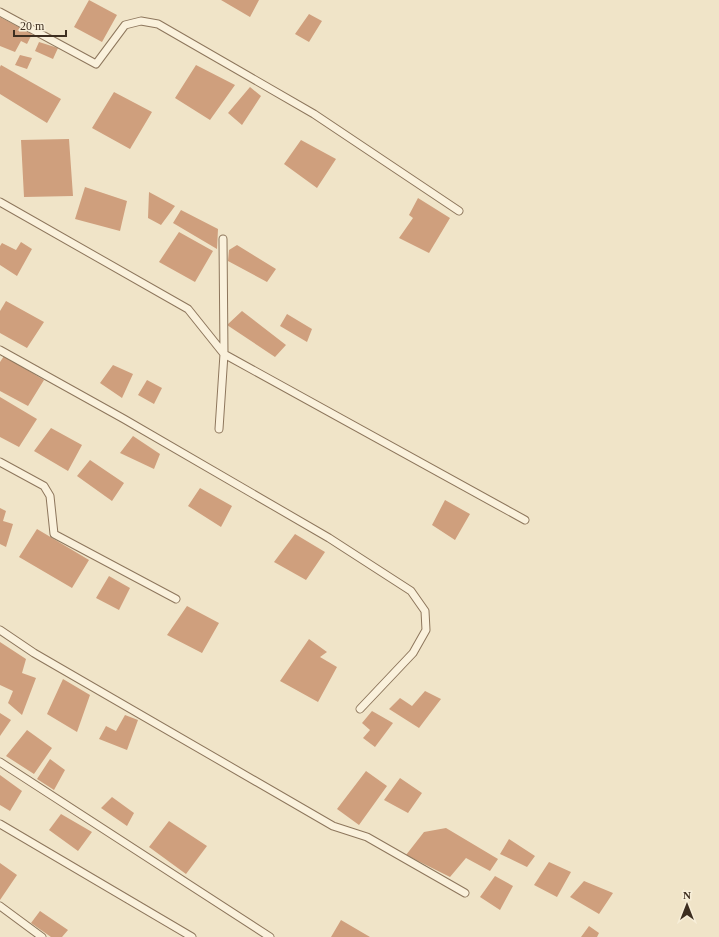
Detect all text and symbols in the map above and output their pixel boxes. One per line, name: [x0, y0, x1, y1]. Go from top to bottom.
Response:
scale bar: [14, 12, 66, 38]
text: 20 m: [20, 19, 45, 33]
north arrow: [667, 885, 707, 925]
text: N: [683, 889, 691, 901]

